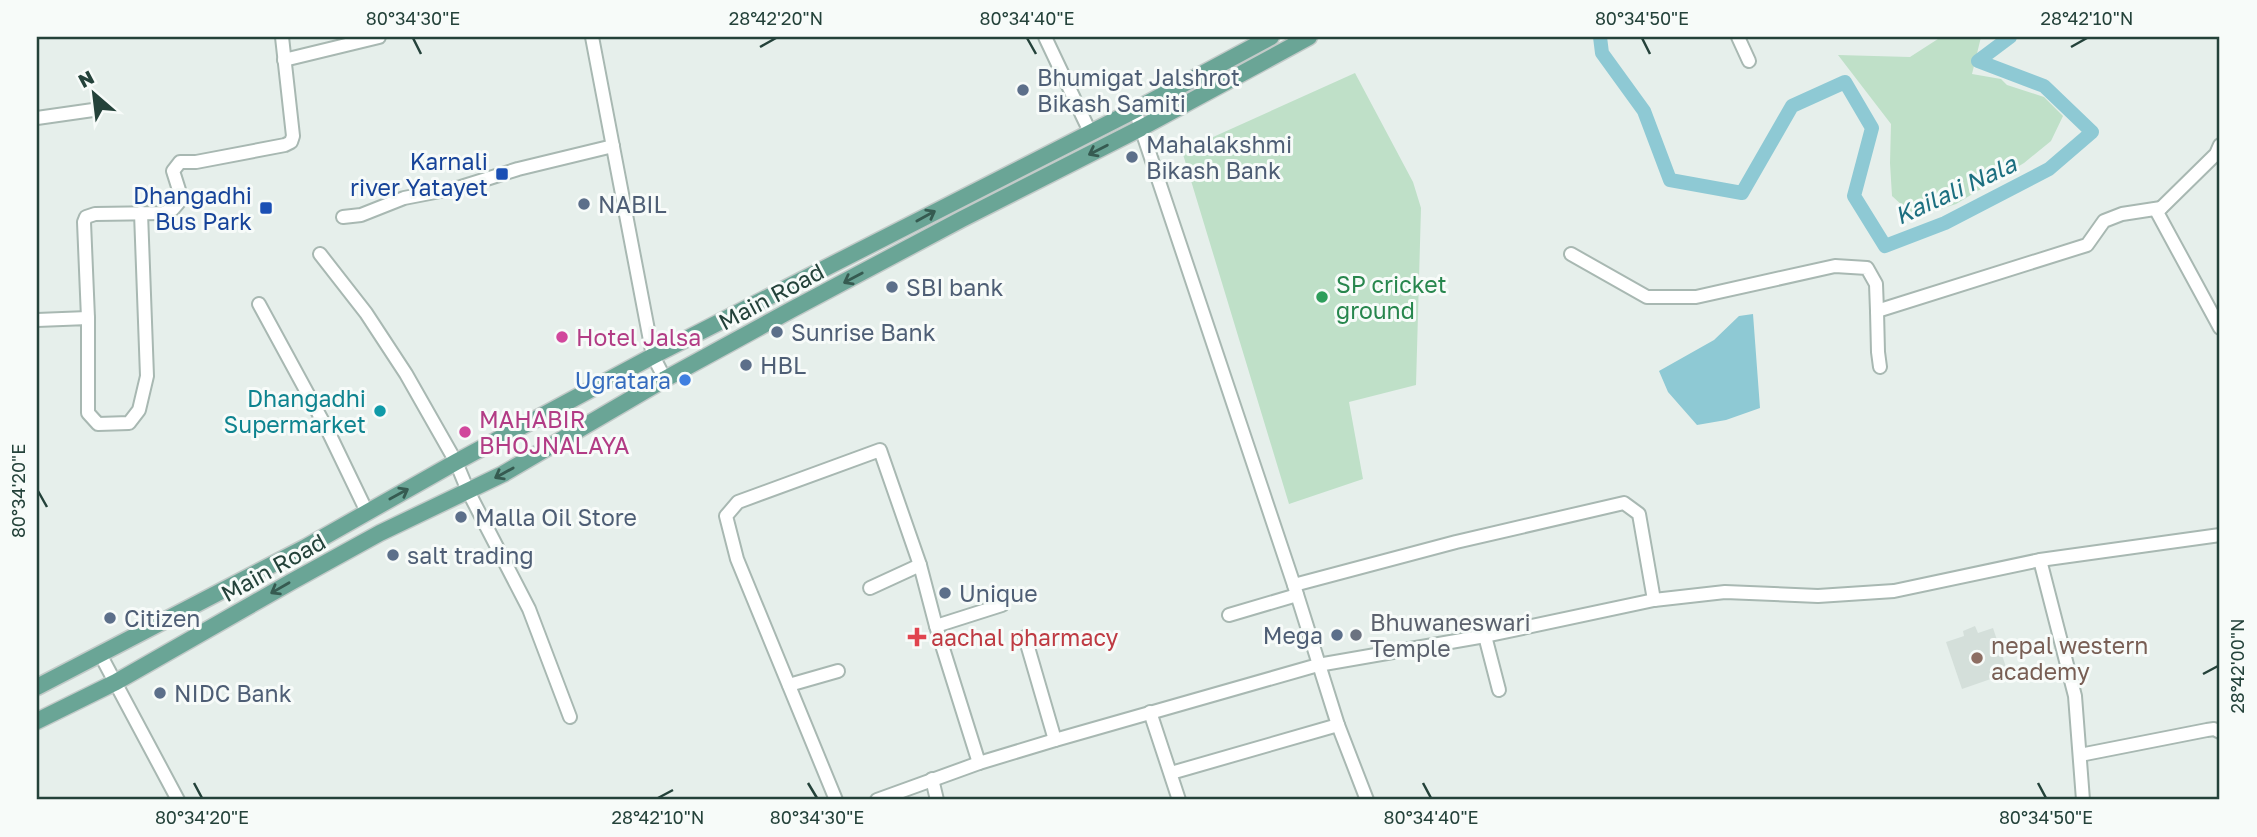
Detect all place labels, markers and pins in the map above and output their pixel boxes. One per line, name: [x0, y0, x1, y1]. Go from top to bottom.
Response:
place label: Bhumigat Jalshrot Bikash Samiti: [1037, 63, 1240, 117]
marker: Bhumigat Jalshrot Bikash Samiti: [1015, 82, 1031, 98]
place label: Mahalakshmi Bikash Bank: [1146, 130, 1292, 184]
place label: Karnali river Yatayet: [350, 147, 488, 201]
marker: Mahalakshmi Bikash Bank: [1124, 149, 1140, 165]
marker: Karnali river Yatayet: [494, 166, 510, 182]
place label: Dhangadhi Bus Park: [133, 181, 252, 235]
place label: NABIL: [598, 190, 667, 218]
marker: NABIL: [576, 196, 592, 212]
marker: Dhangadhi Bus Park: [258, 200, 274, 216]
place label: SP cricket ground: [1336, 270, 1447, 324]
place label: SBI bank: [906, 273, 1003, 301]
marker: SBI bank: [884, 279, 900, 295]
marker: SP cricket ground: [1314, 289, 1330, 305]
place label: Sunrise Bank: [791, 318, 936, 346]
place label: Hotel Jalsa: [576, 323, 701, 351]
marker: Sunrise Bank: [769, 324, 785, 340]
marker: Hotel Jalsa: [554, 329, 570, 345]
place label: HBL: [760, 351, 806, 379]
marker: HBL: [738, 357, 754, 373]
place label: Ugratara: [575, 366, 671, 394]
marker: Ugratara: [677, 372, 693, 388]
place label: Dhangadhi Supermarket: [224, 384, 366, 438]
marker: Dhangadhi Supermarket: [372, 403, 388, 419]
place label: MAHABIR BHOJNALAYA: [479, 405, 629, 459]
marker: MAHABIR BHOJNALAYA: [457, 424, 473, 440]
place label: Malla Oil Store: [475, 503, 637, 531]
marker: Malla Oil Store: [453, 509, 469, 525]
place label: salt trading: [407, 541, 534, 569]
marker: salt trading: [385, 547, 401, 563]
place label: Unique: [959, 579, 1038, 607]
marker: Unique: [937, 585, 953, 601]
place label: Citizen: [124, 604, 200, 632]
place label: Bhuwaneswari Temple: [1370, 608, 1531, 662]
marker: Citizen: [102, 610, 118, 626]
place label: Mega: [1263, 621, 1323, 649]
place label: aachal pharmacy: [931, 623, 1118, 651]
marker: Mega: [1329, 627, 1345, 643]
marker: Bhuwaneswari Temple: [1348, 627, 1364, 643]
marker: aachal pharmacy: [909, 629, 925, 645]
place label: nepal western academy: [1991, 631, 2148, 685]
marker: nepal western academy: [1969, 650, 1985, 666]
place label: NIDC Bank: [174, 679, 292, 707]
marker: NIDC Bank: [152, 685, 168, 701]

